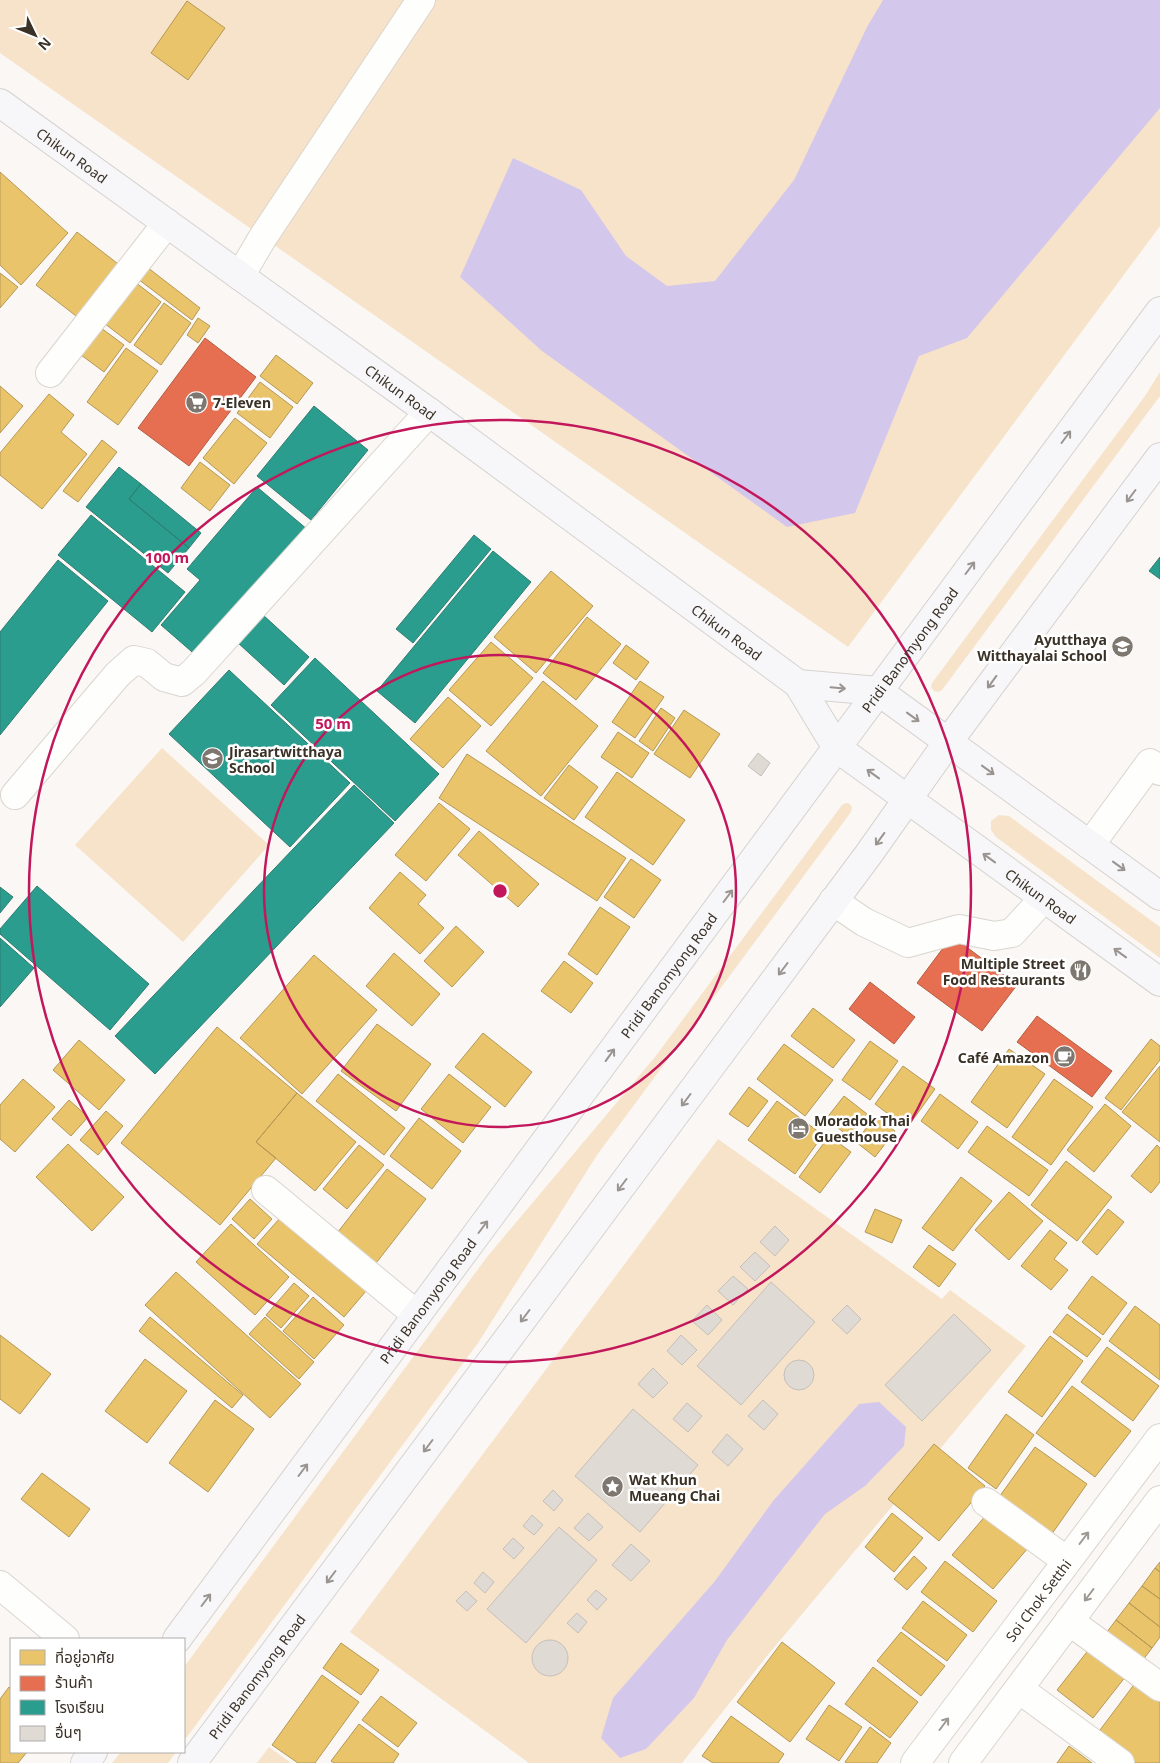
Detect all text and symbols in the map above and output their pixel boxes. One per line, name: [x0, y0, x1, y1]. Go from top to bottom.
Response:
north arrow: [10, 10, 60, 60]
text: N: [34, 34, 56, 55]
street label: Chikun Road: [33, 123, 112, 187]
street label: Chikun Road: [362, 360, 440, 424]
supermarket icon: 7-Eleven: [185, 390, 209, 414]
place label: 7-Eleven: [213, 393, 271, 412]
one-way arrow: [1061, 431, 1072, 444]
one-way arrow: [1126, 489, 1136, 503]
text: 100 m: [145, 547, 189, 567]
one-way arrow: [965, 561, 975, 575]
street label: Pridi Banomyong Road: [857, 583, 962, 716]
street label: Chikun Road: [688, 599, 766, 664]
place label: Ayutthaya Witthayalai School: [977, 630, 1107, 665]
school or university icon: Ayutthaya Witthayalai School: [1111, 635, 1135, 659]
one-way arrow: [987, 675, 998, 689]
one-way arrow: [830, 683, 846, 693]
one-way arrow: [906, 712, 920, 722]
text: 50 m: [315, 713, 351, 733]
place label: Jirasartwitthaya School: [227, 742, 342, 777]
school or university icon: Jirasartwitthaya School: [201, 747, 225, 771]
one-way arrow: [980, 765, 994, 776]
one-way arrow: [866, 769, 880, 779]
one-way arrow: [874, 832, 885, 845]
one-way arrow: [982, 853, 996, 863]
one-way arrow: [1112, 861, 1126, 871]
street label: Chikun Road: [1002, 864, 1080, 928]
centre of rings: [491, 882, 509, 900]
one-way arrow: [723, 889, 733, 903]
street label: Pridi Banomyong Road: [616, 909, 721, 1042]
one-way arrow: [1114, 948, 1128, 958]
place label: Multiple Street Food Restaurants: [943, 954, 1065, 989]
restaurant icon: Multiple Street Food Restaurants: [1069, 959, 1093, 983]
one-way arrow: [777, 962, 788, 975]
cafe icon: Café Amazon: [1053, 1045, 1077, 1069]
one-way arrow: [605, 1048, 615, 1062]
place label: Café Amazon: [958, 1048, 1049, 1067]
one-way arrow: [680, 1093, 691, 1106]
place label: Moradok Thai Guesthouse: [814, 1111, 910, 1146]
hotel icon: Moradok Thai Guesthouse: [786, 1116, 810, 1140]
one-way arrow: [617, 1178, 627, 1192]
one-way arrow: [478, 1220, 488, 1234]
street label: Pridi Banomyong Road: [375, 1234, 480, 1367]
one-way arrow: [520, 1309, 530, 1323]
one-way arrow: [423, 1439, 433, 1453]
one-way arrow: [297, 1464, 308, 1477]
place label: Wat Khun Mueang Chai: [629, 1470, 720, 1505]
place icon: Wat Khun Mueang Chai: [601, 1475, 625, 1499]
one-way arrow: [1079, 1531, 1089, 1545]
street label: Soi Chok Setthi: [1001, 1555, 1075, 1645]
one-way arrow: [326, 1570, 336, 1584]
one-way arrow: [1084, 1588, 1094, 1602]
one-way arrow: [201, 1593, 211, 1607]
street label: Pridi Banomyong Road: [204, 1610, 309, 1743]
legend: [10, 1638, 185, 1753]
text: ที่อยู่อาศัย: [55, 1647, 115, 1667]
text: ร้านค้า: [55, 1672, 93, 1692]
text: โรงเรียน: [55, 1697, 105, 1717]
one-way arrow: [939, 1718, 950, 1731]
text: อื่นๆ: [55, 1722, 82, 1742]

